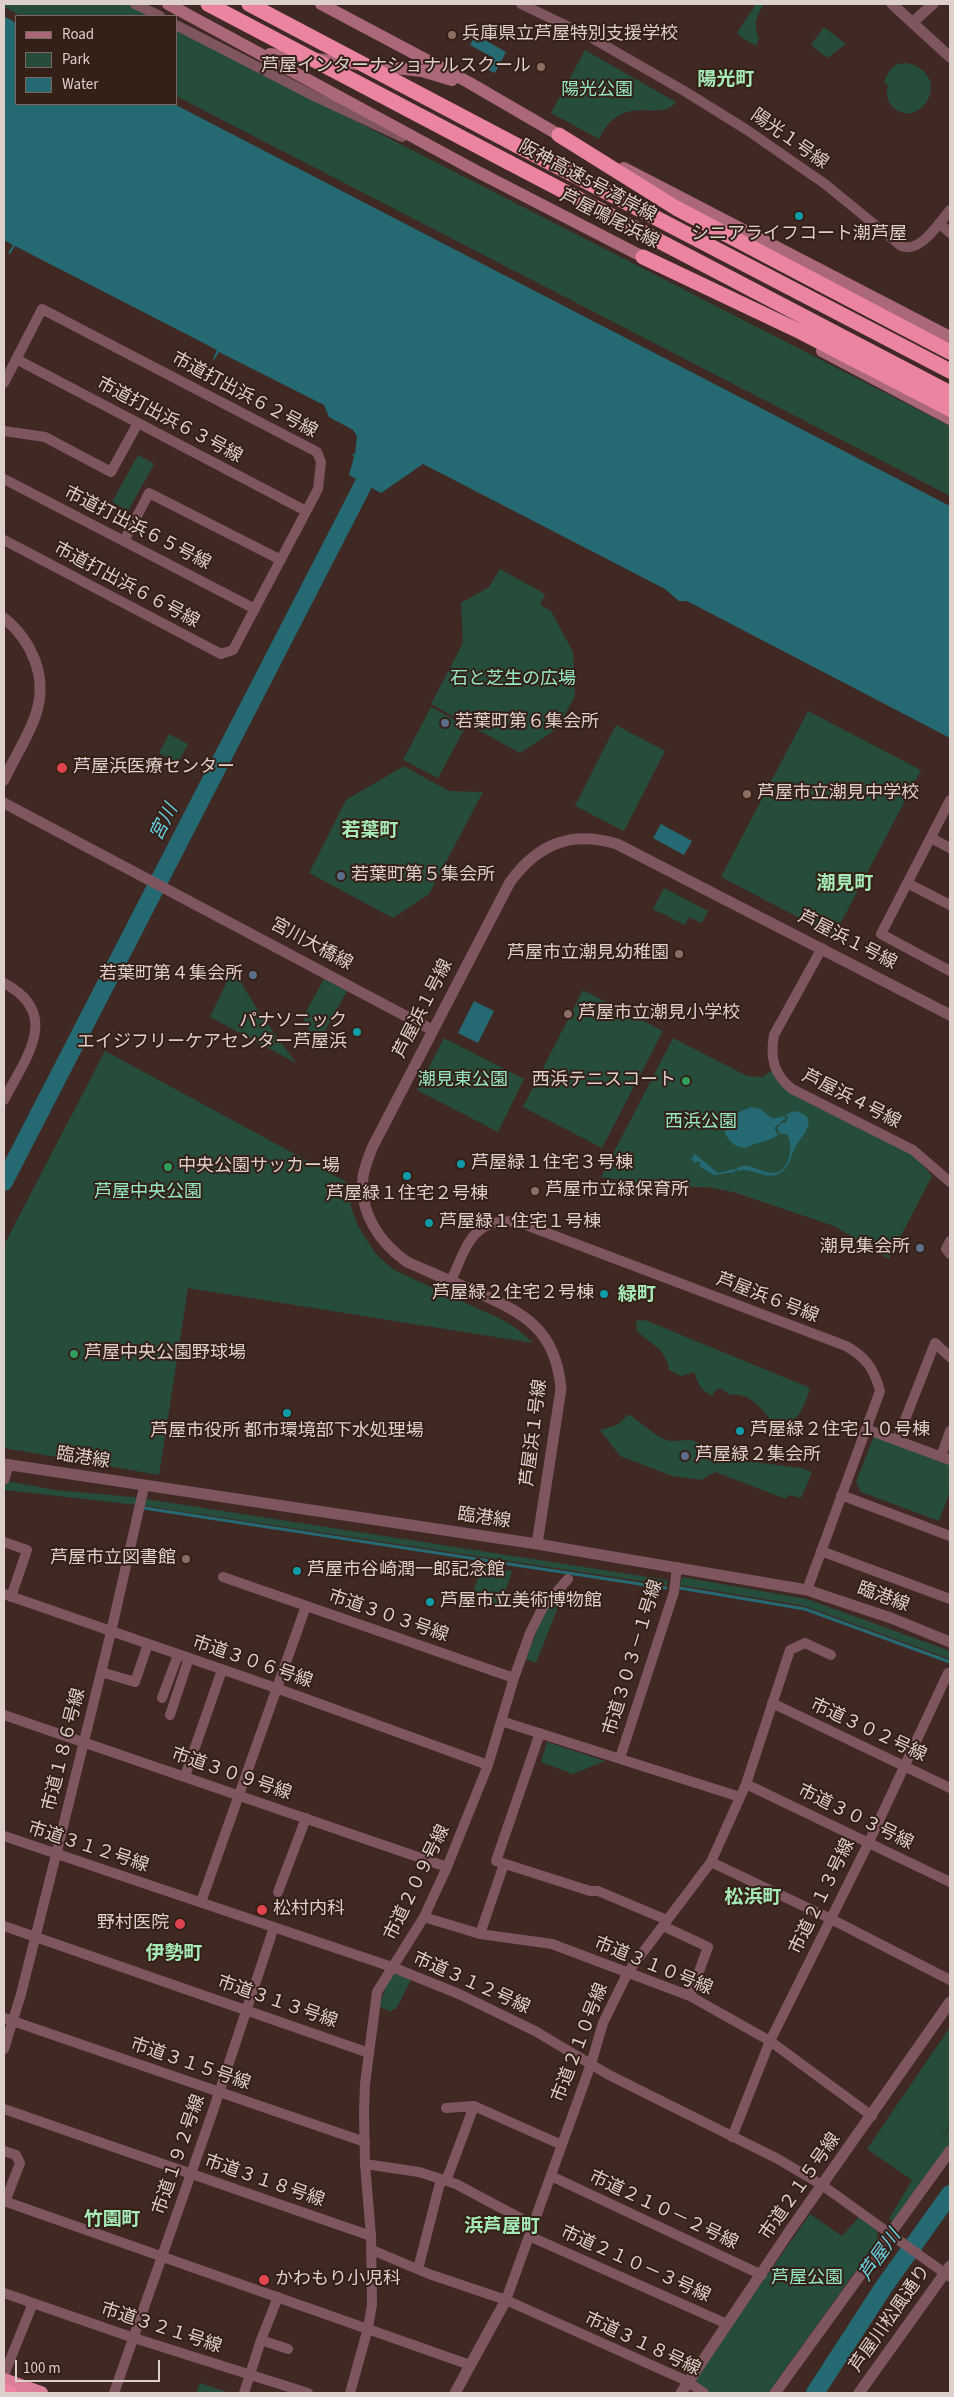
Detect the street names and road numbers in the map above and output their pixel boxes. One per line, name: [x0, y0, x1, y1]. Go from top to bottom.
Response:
street label: 陽光１号線: [746, 105, 832, 175]
street label: 阪神高速5号湾岸線: [514, 137, 660, 227]
street label: 芦屋鳴尾浜線: [556, 186, 662, 254]
street label: 市道打出浜６２号線: [167, 348, 321, 444]
street label: 市道打出浜６３号線: [92, 373, 246, 469]
street label: 市道打出浜６５号線: [60, 483, 214, 575]
street label: 市道打出浜６６号線: [49, 538, 203, 634]
street label: 芦屋浜１号線: [794, 907, 900, 975]
street label: 宮川大橋線: [266, 914, 356, 976]
street label: 芦屋浜１号線: [390, 956, 458, 1062]
street label: 芦屋浜４号線: [798, 1066, 904, 1134]
street label: 芦屋浜６号線: [713, 1270, 821, 1328]
street label: 芦屋浜１号線: [518, 1378, 552, 1488]
street label: 臨港線: [55, 1444, 111, 1474]
street label: 臨港線: [456, 1505, 512, 1533]
street label: 市道３０３－１号線: [600, 1577, 668, 1739]
street label: 臨港線: [854, 1579, 912, 1617]
street label: 市道３０３号線: [325, 1586, 451, 1648]
street label: 市道３０６号線: [189, 1632, 315, 1694]
street label: 市道１８６号線: [39, 1686, 91, 1814]
street label: 市道３０２号線: [806, 1695, 930, 1767]
street label: 市道３０９号線: [168, 1744, 294, 1806]
street label: 市道３０３号線: [794, 1781, 916, 1855]
street label: 市道３１２号線: [25, 1818, 151, 1878]
street label: 市道２０９号線: [381, 1822, 455, 1944]
street label: 市道２１３号線: [786, 1836, 860, 1958]
street label: 市道３１０号線: [591, 1933, 715, 2001]
street label: 市道３１２号線: [409, 1949, 533, 2019]
street label: 市道３１３号線: [214, 1972, 340, 2034]
street label: 市道２１０号線: [548, 1980, 614, 2106]
street label: 市道３１５号線: [127, 2034, 253, 2096]
street label: 市道１９２号線: [149, 2092, 211, 2218]
street label: 市道２１５号線: [756, 2129, 846, 2245]
street label: 市道３１８号線: [201, 2151, 327, 2213]
street label: 市道２１０－２号線: [585, 2167, 741, 2255]
street label: 市道２１０－３号線: [557, 2222, 713, 2308]
street label: 芦屋川松風通り: [846, 2261, 936, 2377]
street label: 市道３２１号線: [98, 2299, 224, 2359]
street label: 市道３１８号線: [580, 2309, 704, 2381]

